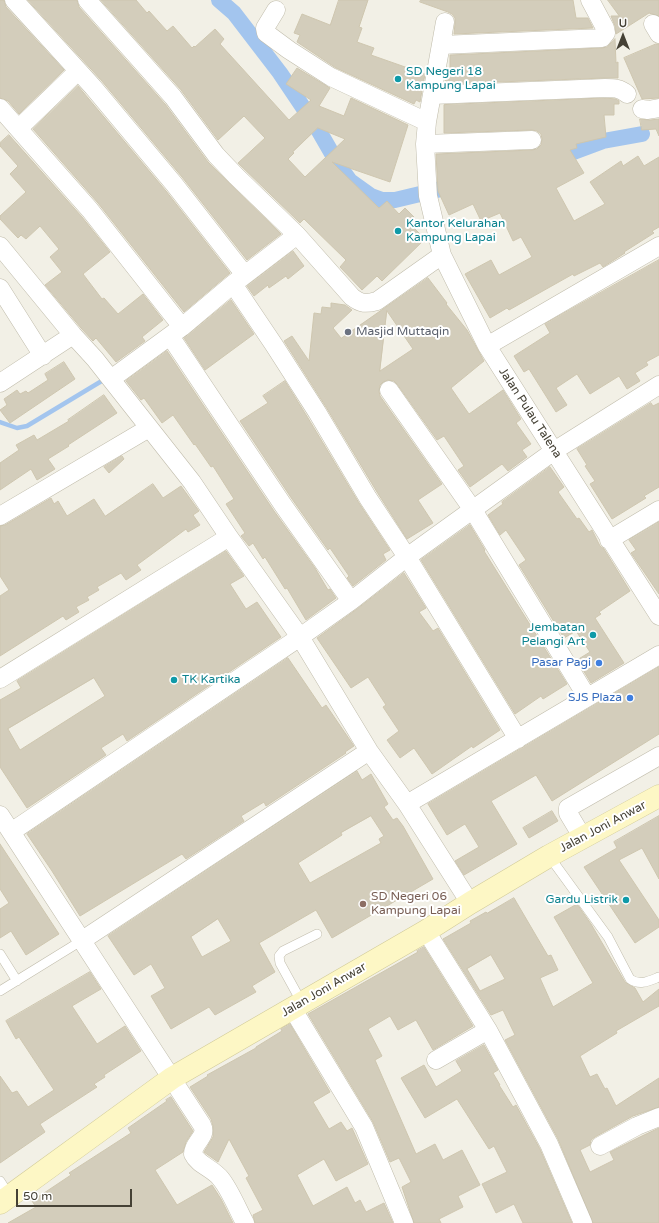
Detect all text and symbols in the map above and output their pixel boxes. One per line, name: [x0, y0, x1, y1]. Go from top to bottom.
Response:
north arrow: [603, 16, 643, 56]
text: U: [619, 17, 627, 30]
place label: SD Negeri 18 Kampung Lapai: [406, 65, 496, 93]
marker: SD Negeri 18 Kampung Lapai: [393, 74, 403, 84]
place label: Kantor Kelurahan Kampung Lapai: [406, 217, 505, 245]
marker: Kantor Kelurahan Kampung Lapai: [393, 226, 403, 236]
place label: Masjid Muttaqin: [356, 325, 449, 339]
marker: Masjid Muttaqin: [343, 327, 353, 337]
street label: Jalan Pulau Talena: [495, 365, 565, 461]
place label: Jembatan Pelangi Art: [522, 621, 585, 649]
marker: Jembatan Pelangi Art: [588, 630, 598, 640]
place label: Pasar Pagi: [531, 656, 591, 670]
marker: Pasar Pagi: [594, 658, 604, 668]
place label: TK Kartika: [182, 673, 241, 687]
marker: TK Kartika: [169, 675, 179, 685]
place label: SJS Plaza: [568, 691, 622, 705]
marker: SJS Plaza: [625, 693, 635, 703]
street label: Jalan Joni Anwar: [557, 798, 649, 856]
place label: SD Negeri 06 Kampung Lapai: [371, 890, 461, 918]
place label: Gardu Listrik: [545, 893, 618, 907]
marker: Gardu Listrik: [621, 895, 631, 905]
marker: SD Negeri 06 Kampung Lapai: [358, 899, 368, 909]
street label: Jalan Joni Anwar: [279, 960, 369, 1020]
scale bar: [18, 1181, 134, 1207]
text: 50 m: [23, 1189, 52, 1203]

